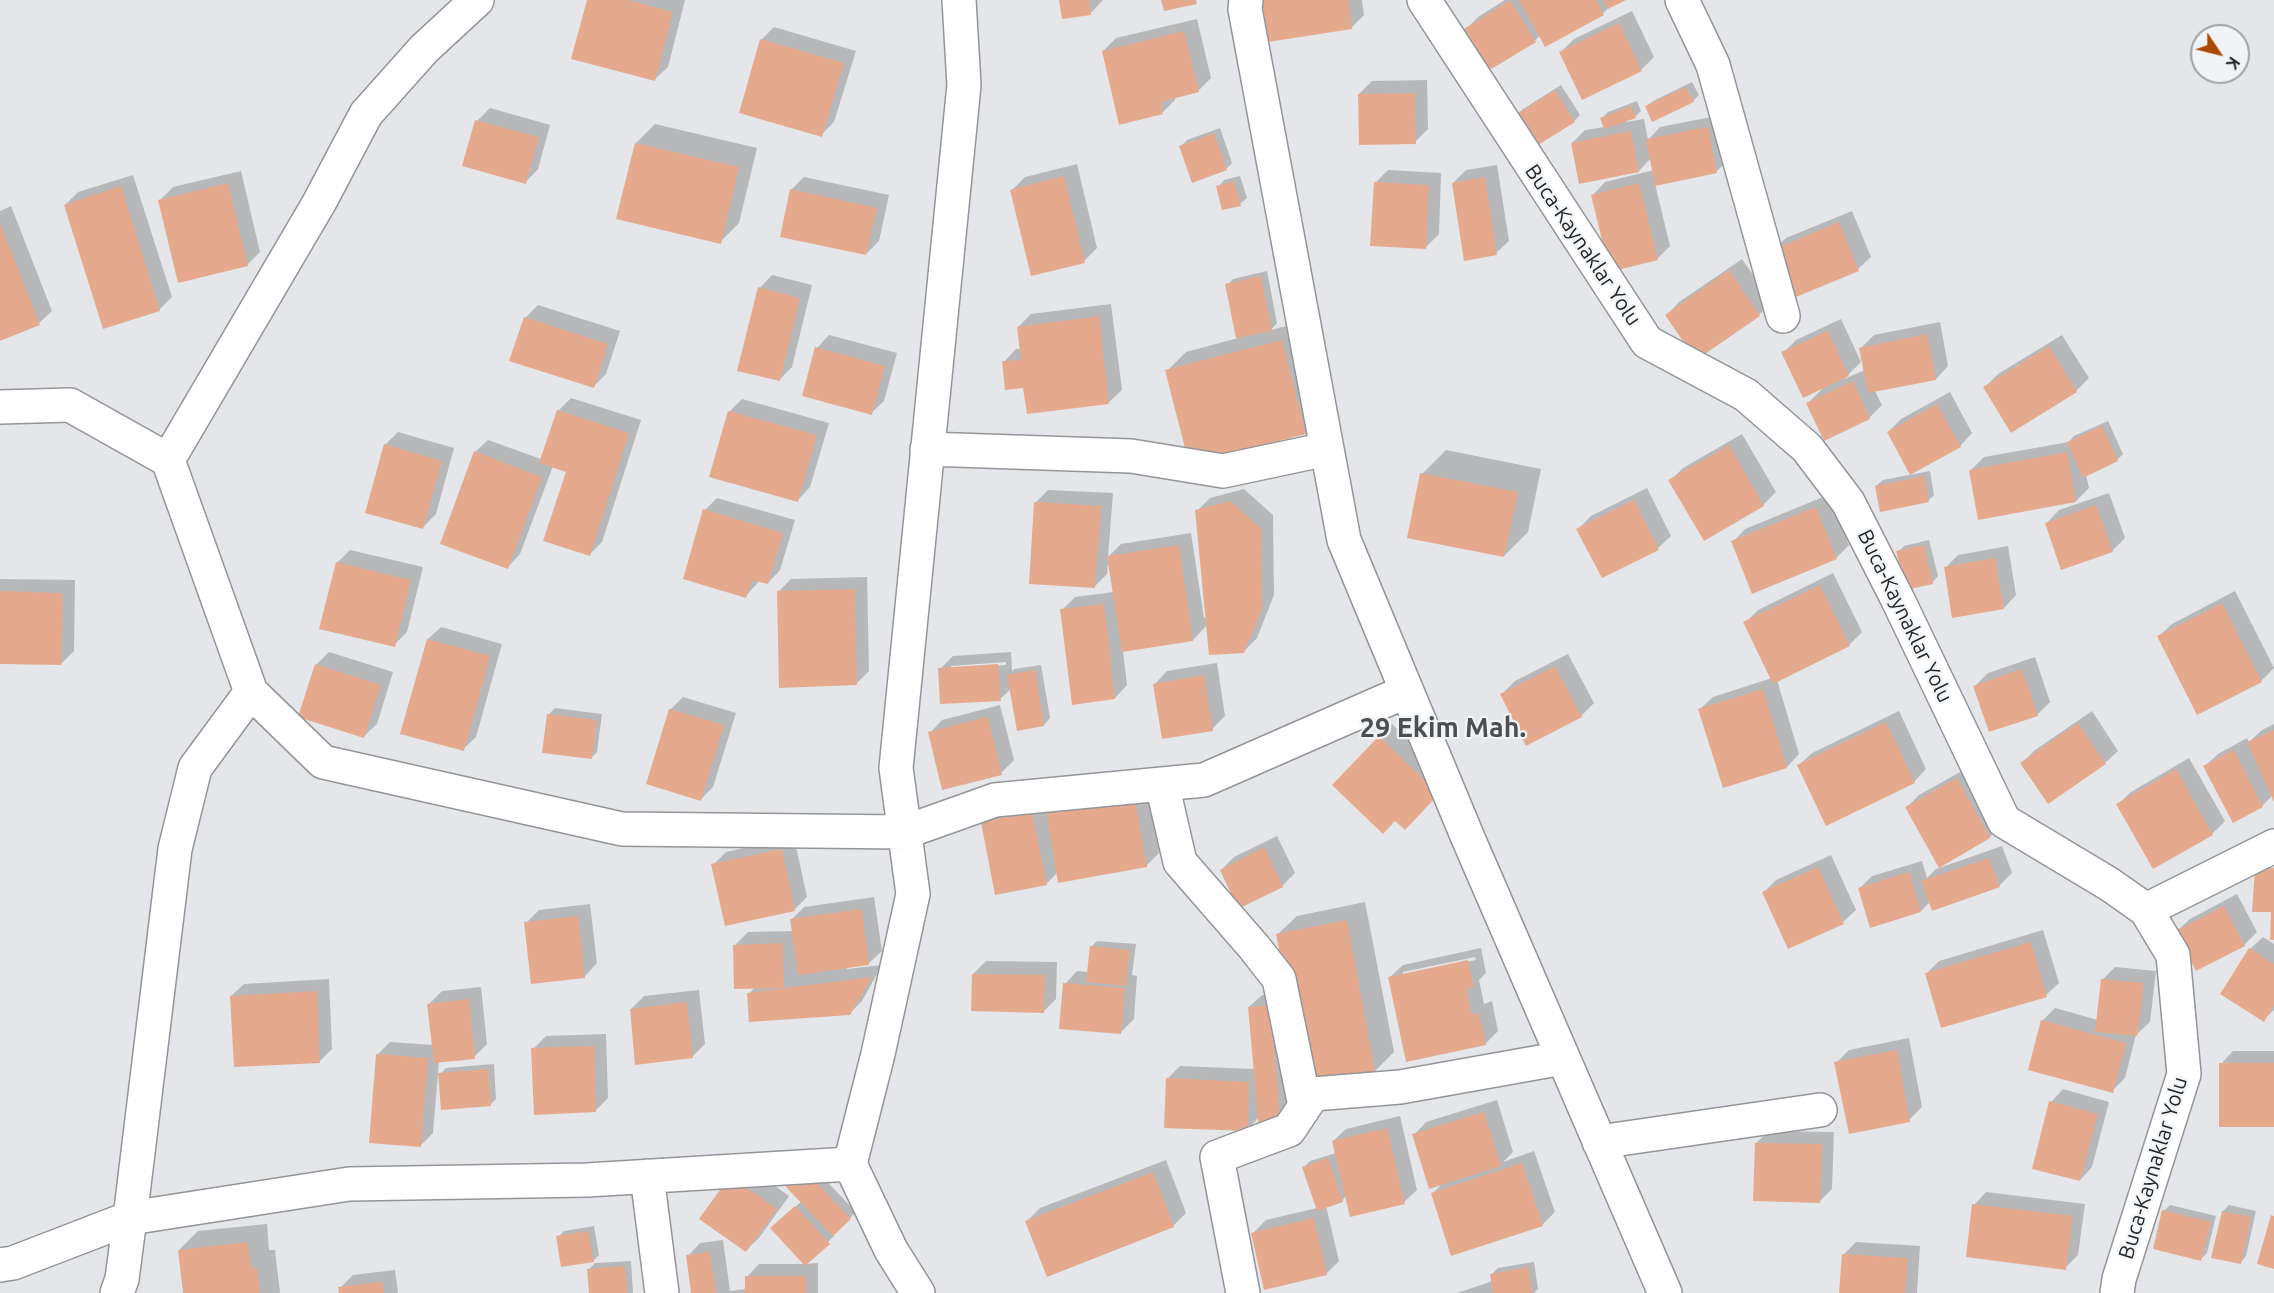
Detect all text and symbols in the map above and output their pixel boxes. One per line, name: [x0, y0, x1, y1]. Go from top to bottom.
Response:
north arrow: [2190, 24, 2250, 84]
text: K: [2223, 54, 2244, 73]
street label: Buca-Kaynaklar Yolu: [1520, 160, 1646, 330]
street label: Buca-Kaynaklar Yolu: [1852, 526, 1958, 706]
district label: 29 Ekim Mah.: [1360, 712, 1526, 744]
street label: Buca-Kaynaklar Yolu: [2113, 1074, 2193, 1262]

